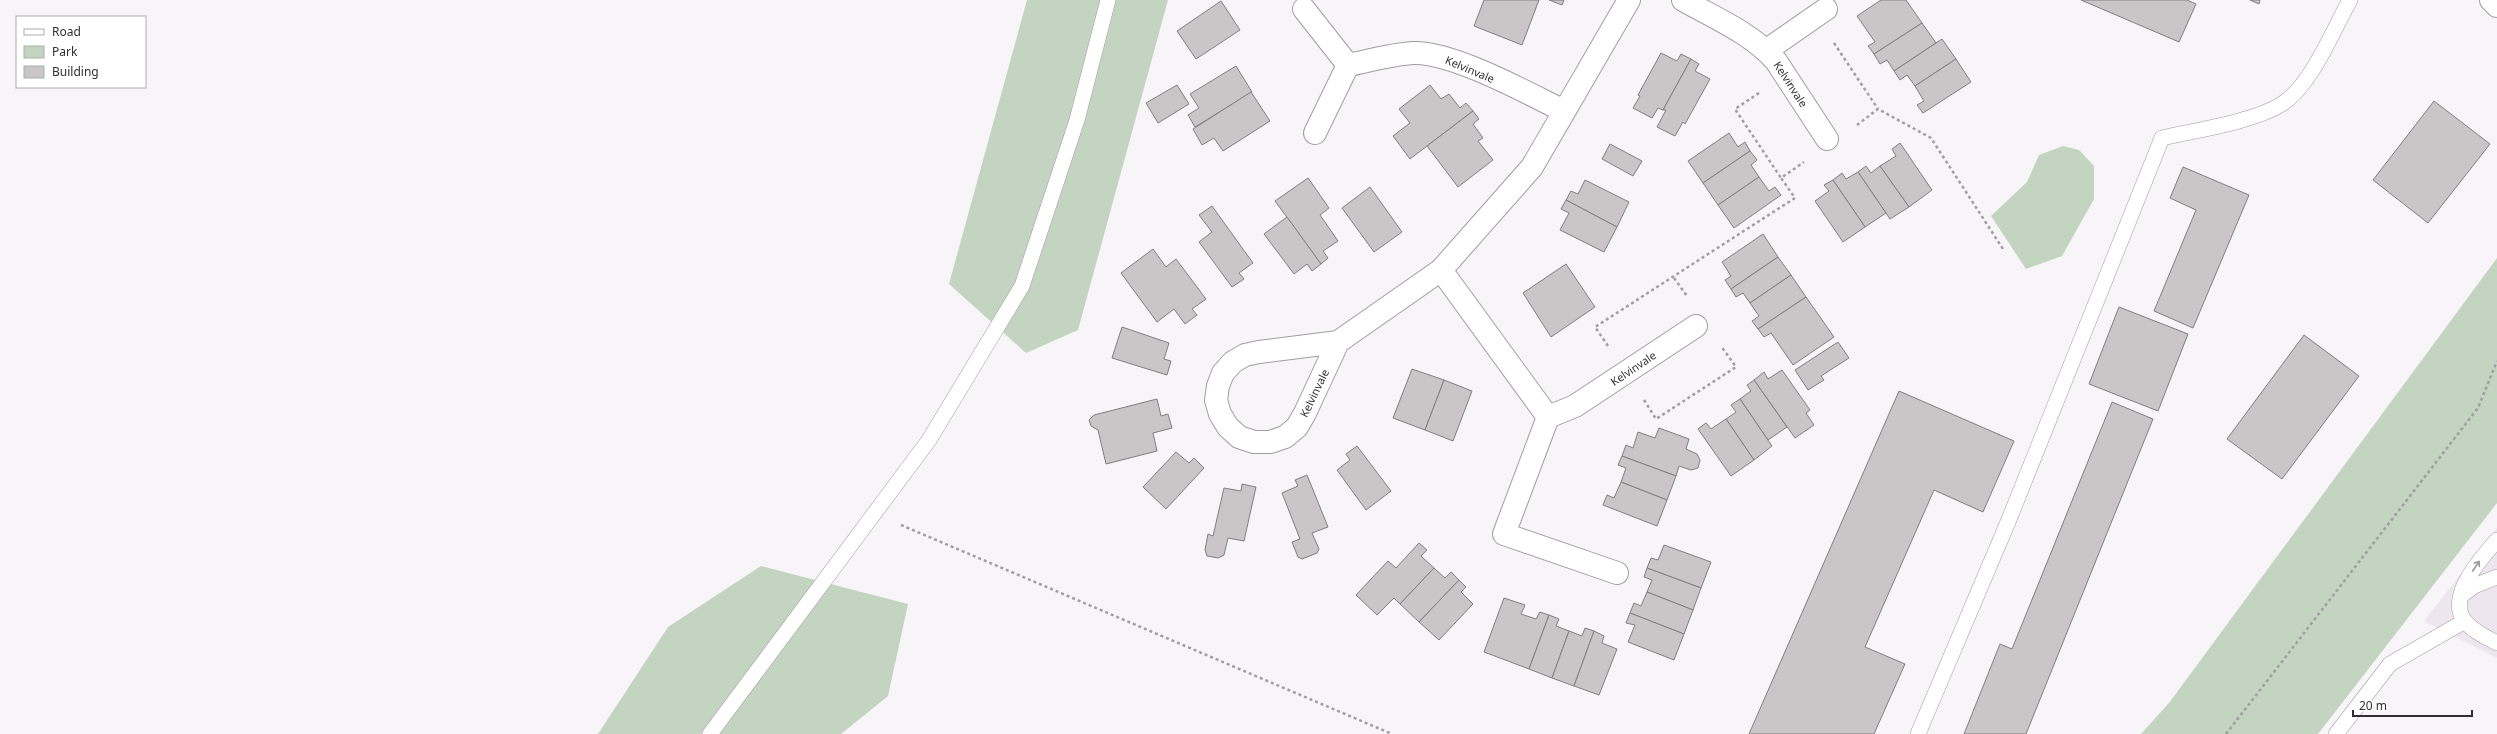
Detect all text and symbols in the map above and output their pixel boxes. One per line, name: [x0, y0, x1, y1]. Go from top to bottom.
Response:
legend: [16, 16, 146, 88]
text: Road: [52, 23, 81, 40]
text: Park: [52, 43, 78, 60]
street label: Kelvinvale: [1443, 52, 1497, 86]
street label: Kelvinvale: [1771, 58, 1811, 110]
text: Building: [52, 63, 99, 80]
street label: Kelvinvale: [1607, 347, 1659, 389]
street label: Kelvinvale: [1296, 366, 1332, 420]
one-way arrow: [2472, 560, 2481, 571]
scale bar: [2353, 692, 2472, 718]
text: 20 m: [2359, 697, 2387, 714]

